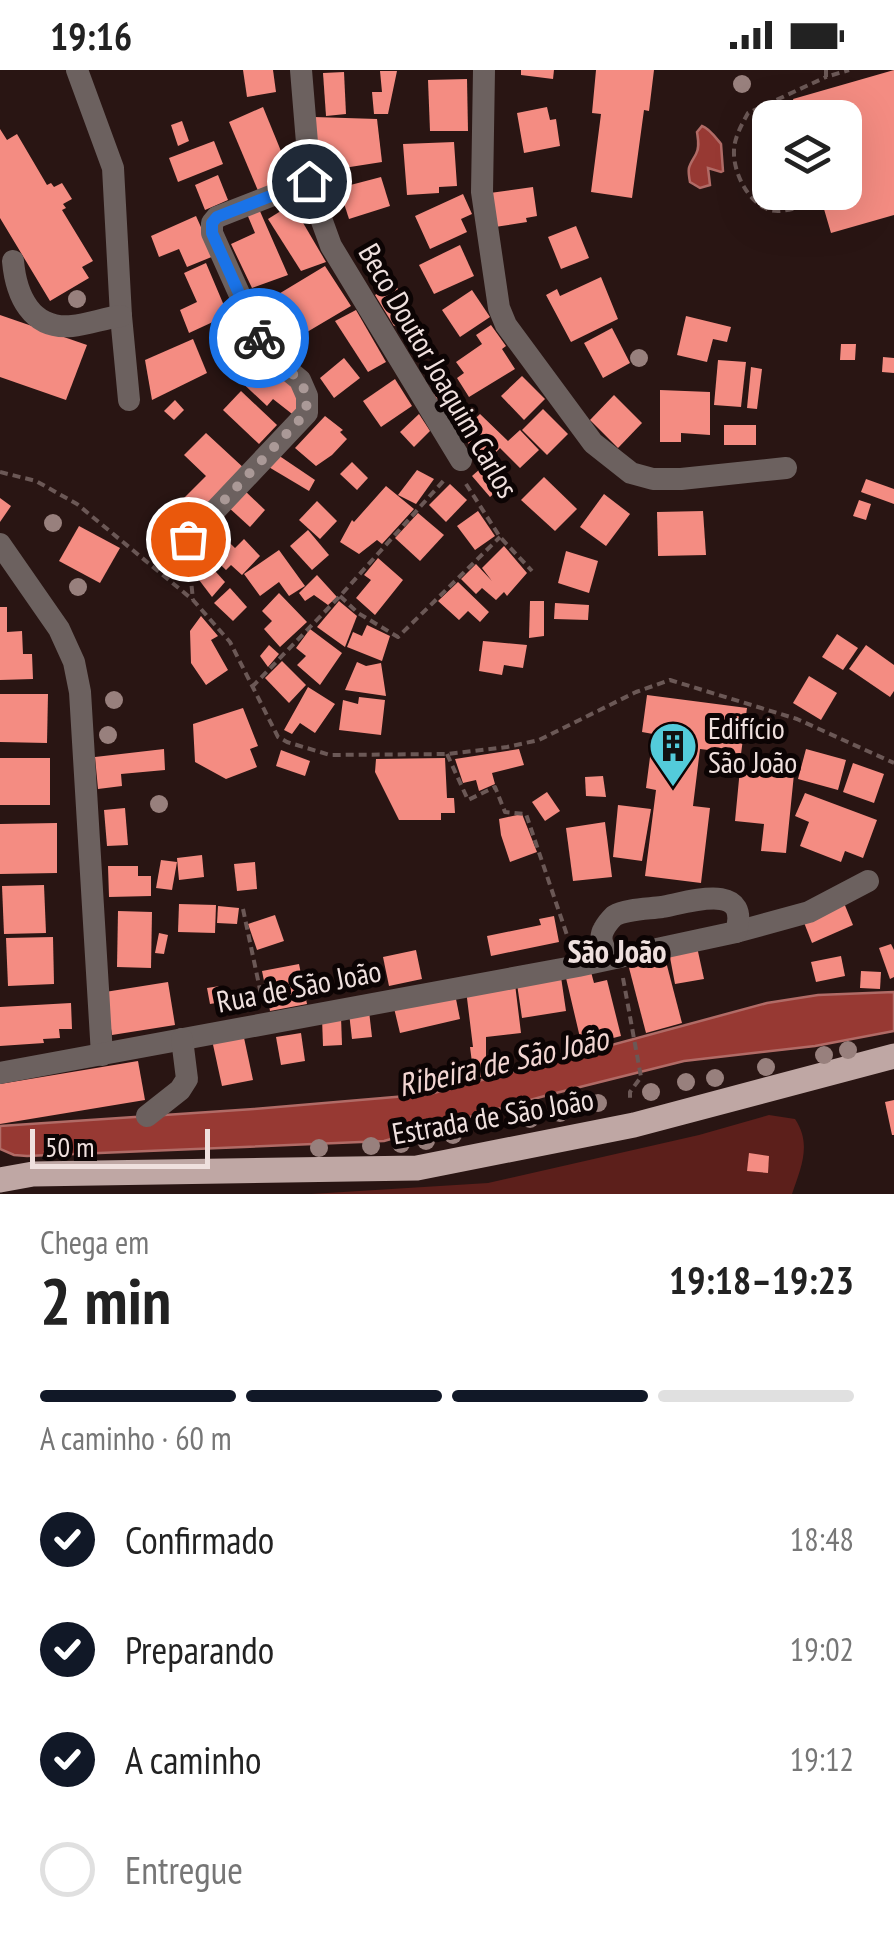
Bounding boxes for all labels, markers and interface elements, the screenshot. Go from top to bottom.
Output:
text: 19:16 [50,11,132,60]
map controls [752,100,862,210]
button: layers [752,100,862,210]
pin [267,139,352,224]
icon: home [282,154,337,209]
street label: Beco Doutor Joaquim Carlos [351,236,528,504]
courier [209,288,309,388]
icon: bike [232,311,287,366]
pin [146,497,231,582]
icon: bag [161,512,216,567]
place label: Edifício São João [708,708,797,781]
building icon: Edifício São João [647,720,699,788]
district label: São João [567,930,667,972]
street label: Rua de São João [213,950,384,1021]
water label: Ribeira de São João [394,1016,614,1106]
street label: Estrada de São João [389,1079,597,1152]
scale bar [30,1124,210,1168]
text: 50 m [45,1128,94,1165]
text: Chega em [40,1221,149,1263]
text: 19:18–19:23 [669,1255,854,1304]
text: 2 min [40,1258,171,1342]
text: A caminho · 60 m [40,1417,232,1459]
icon: check [40,1512,95,1567]
text: Confirmado [125,1515,274,1564]
text: 18:48 [790,1518,854,1560]
icon: check [40,1622,95,1677]
text: Preparando [125,1625,274,1674]
text: 19:02 [790,1628,854,1670]
icon: check [40,1732,95,1787]
text: A caminho [125,1735,261,1784]
text: 19:12 [790,1738,854,1780]
text: Entregue [125,1845,243,1894]

